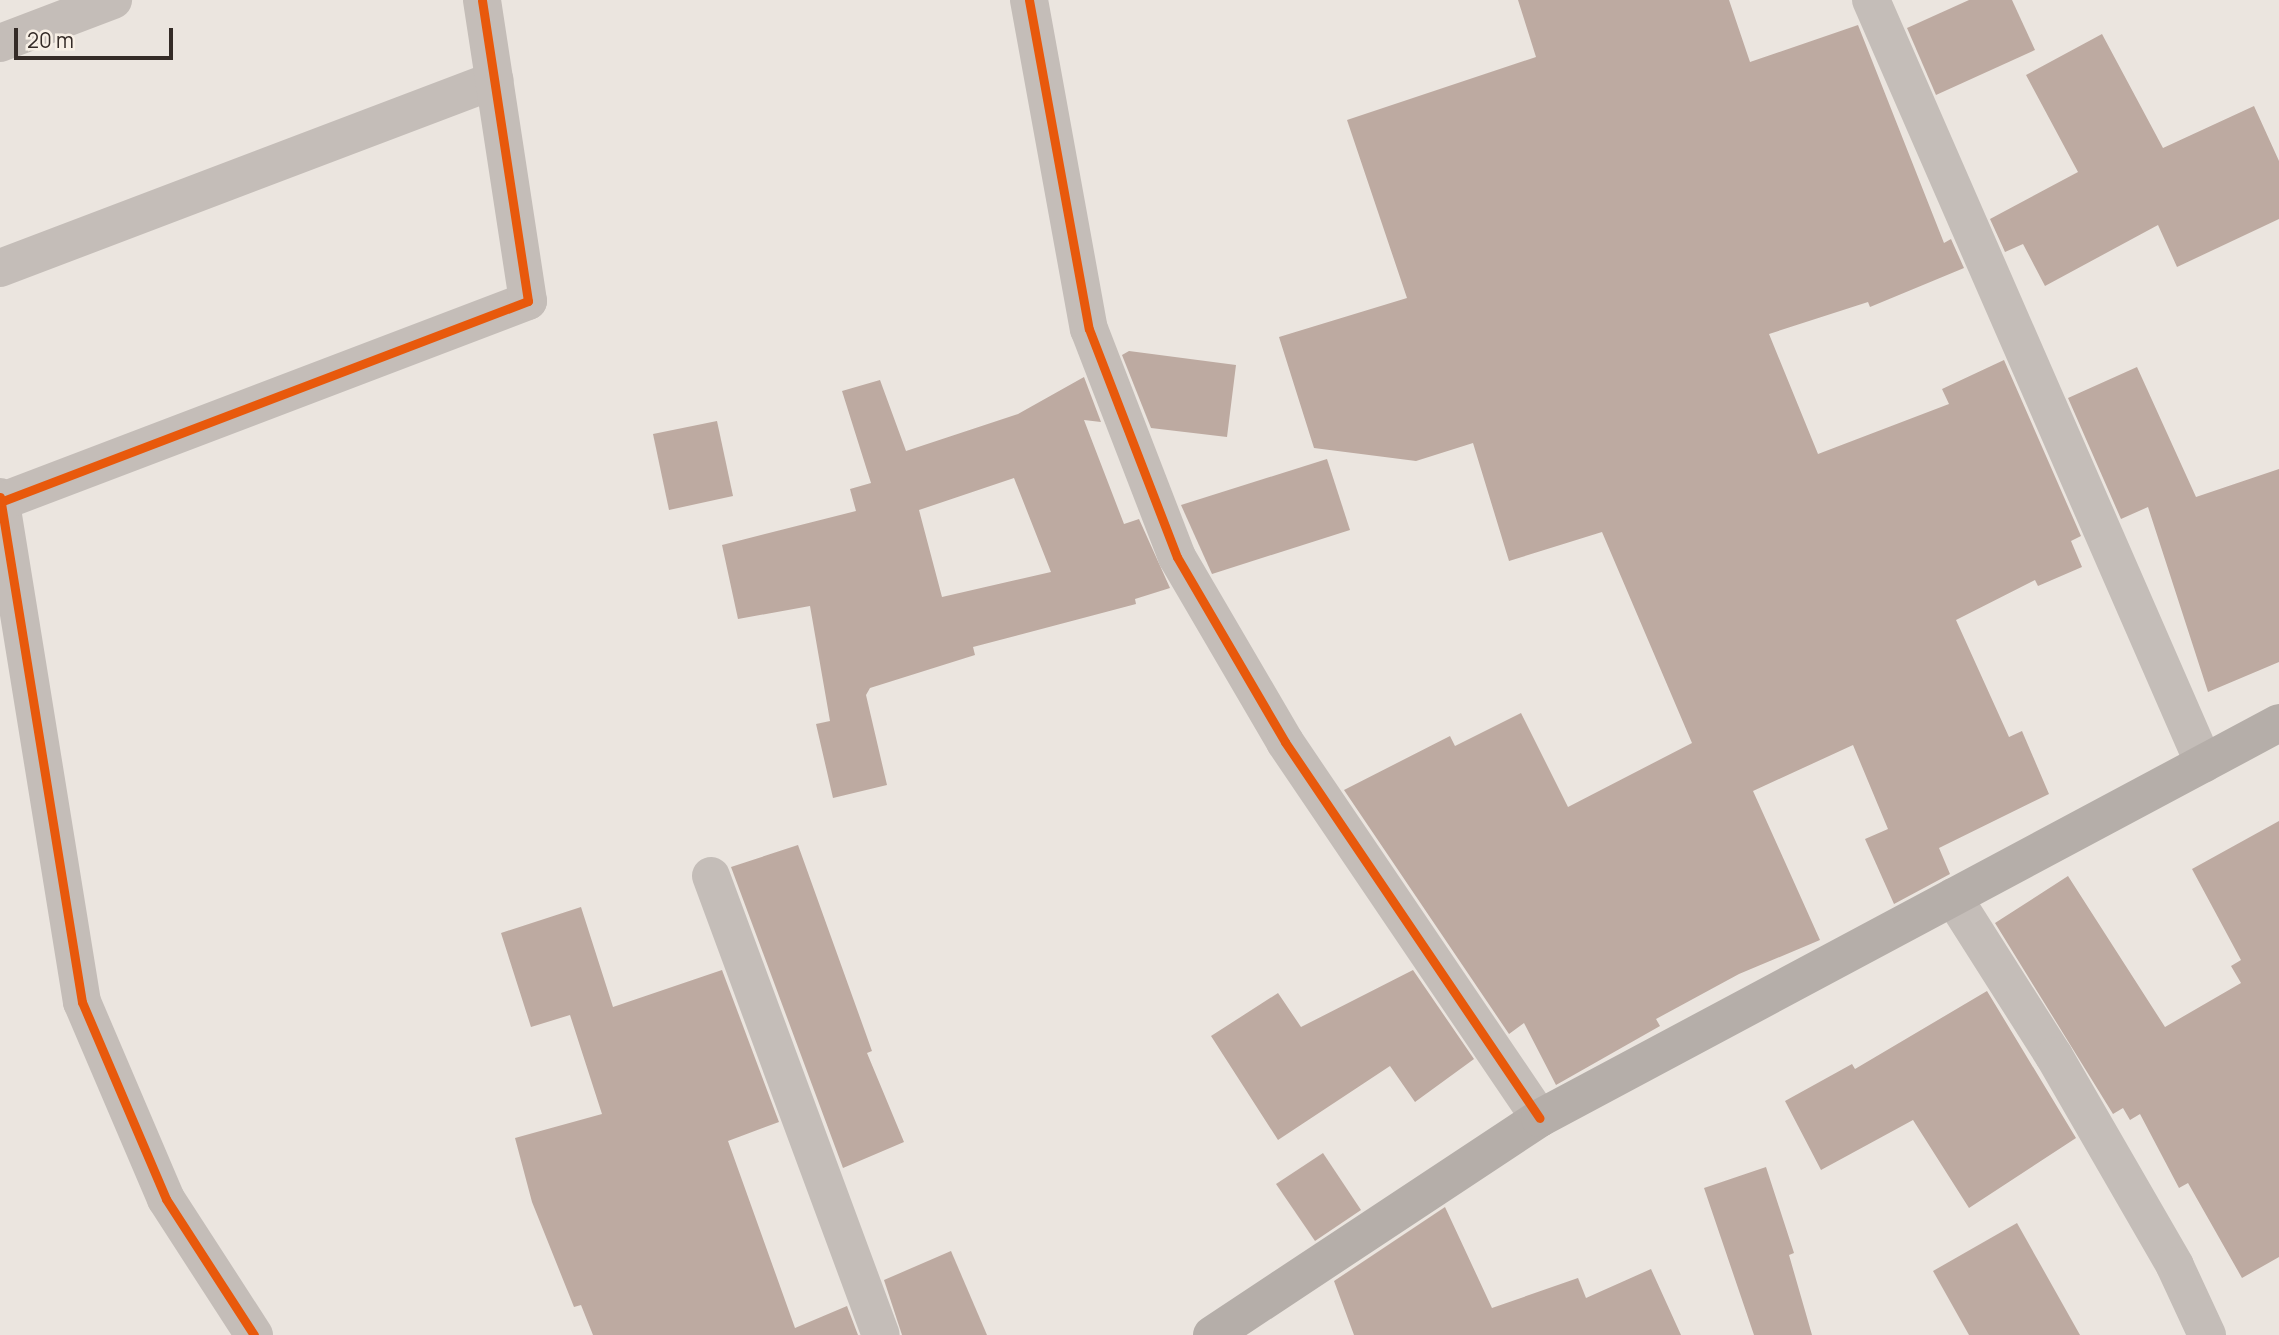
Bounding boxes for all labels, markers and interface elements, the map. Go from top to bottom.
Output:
scale bar [18,14,177,58]
text: 20 m [27,26,74,54]

